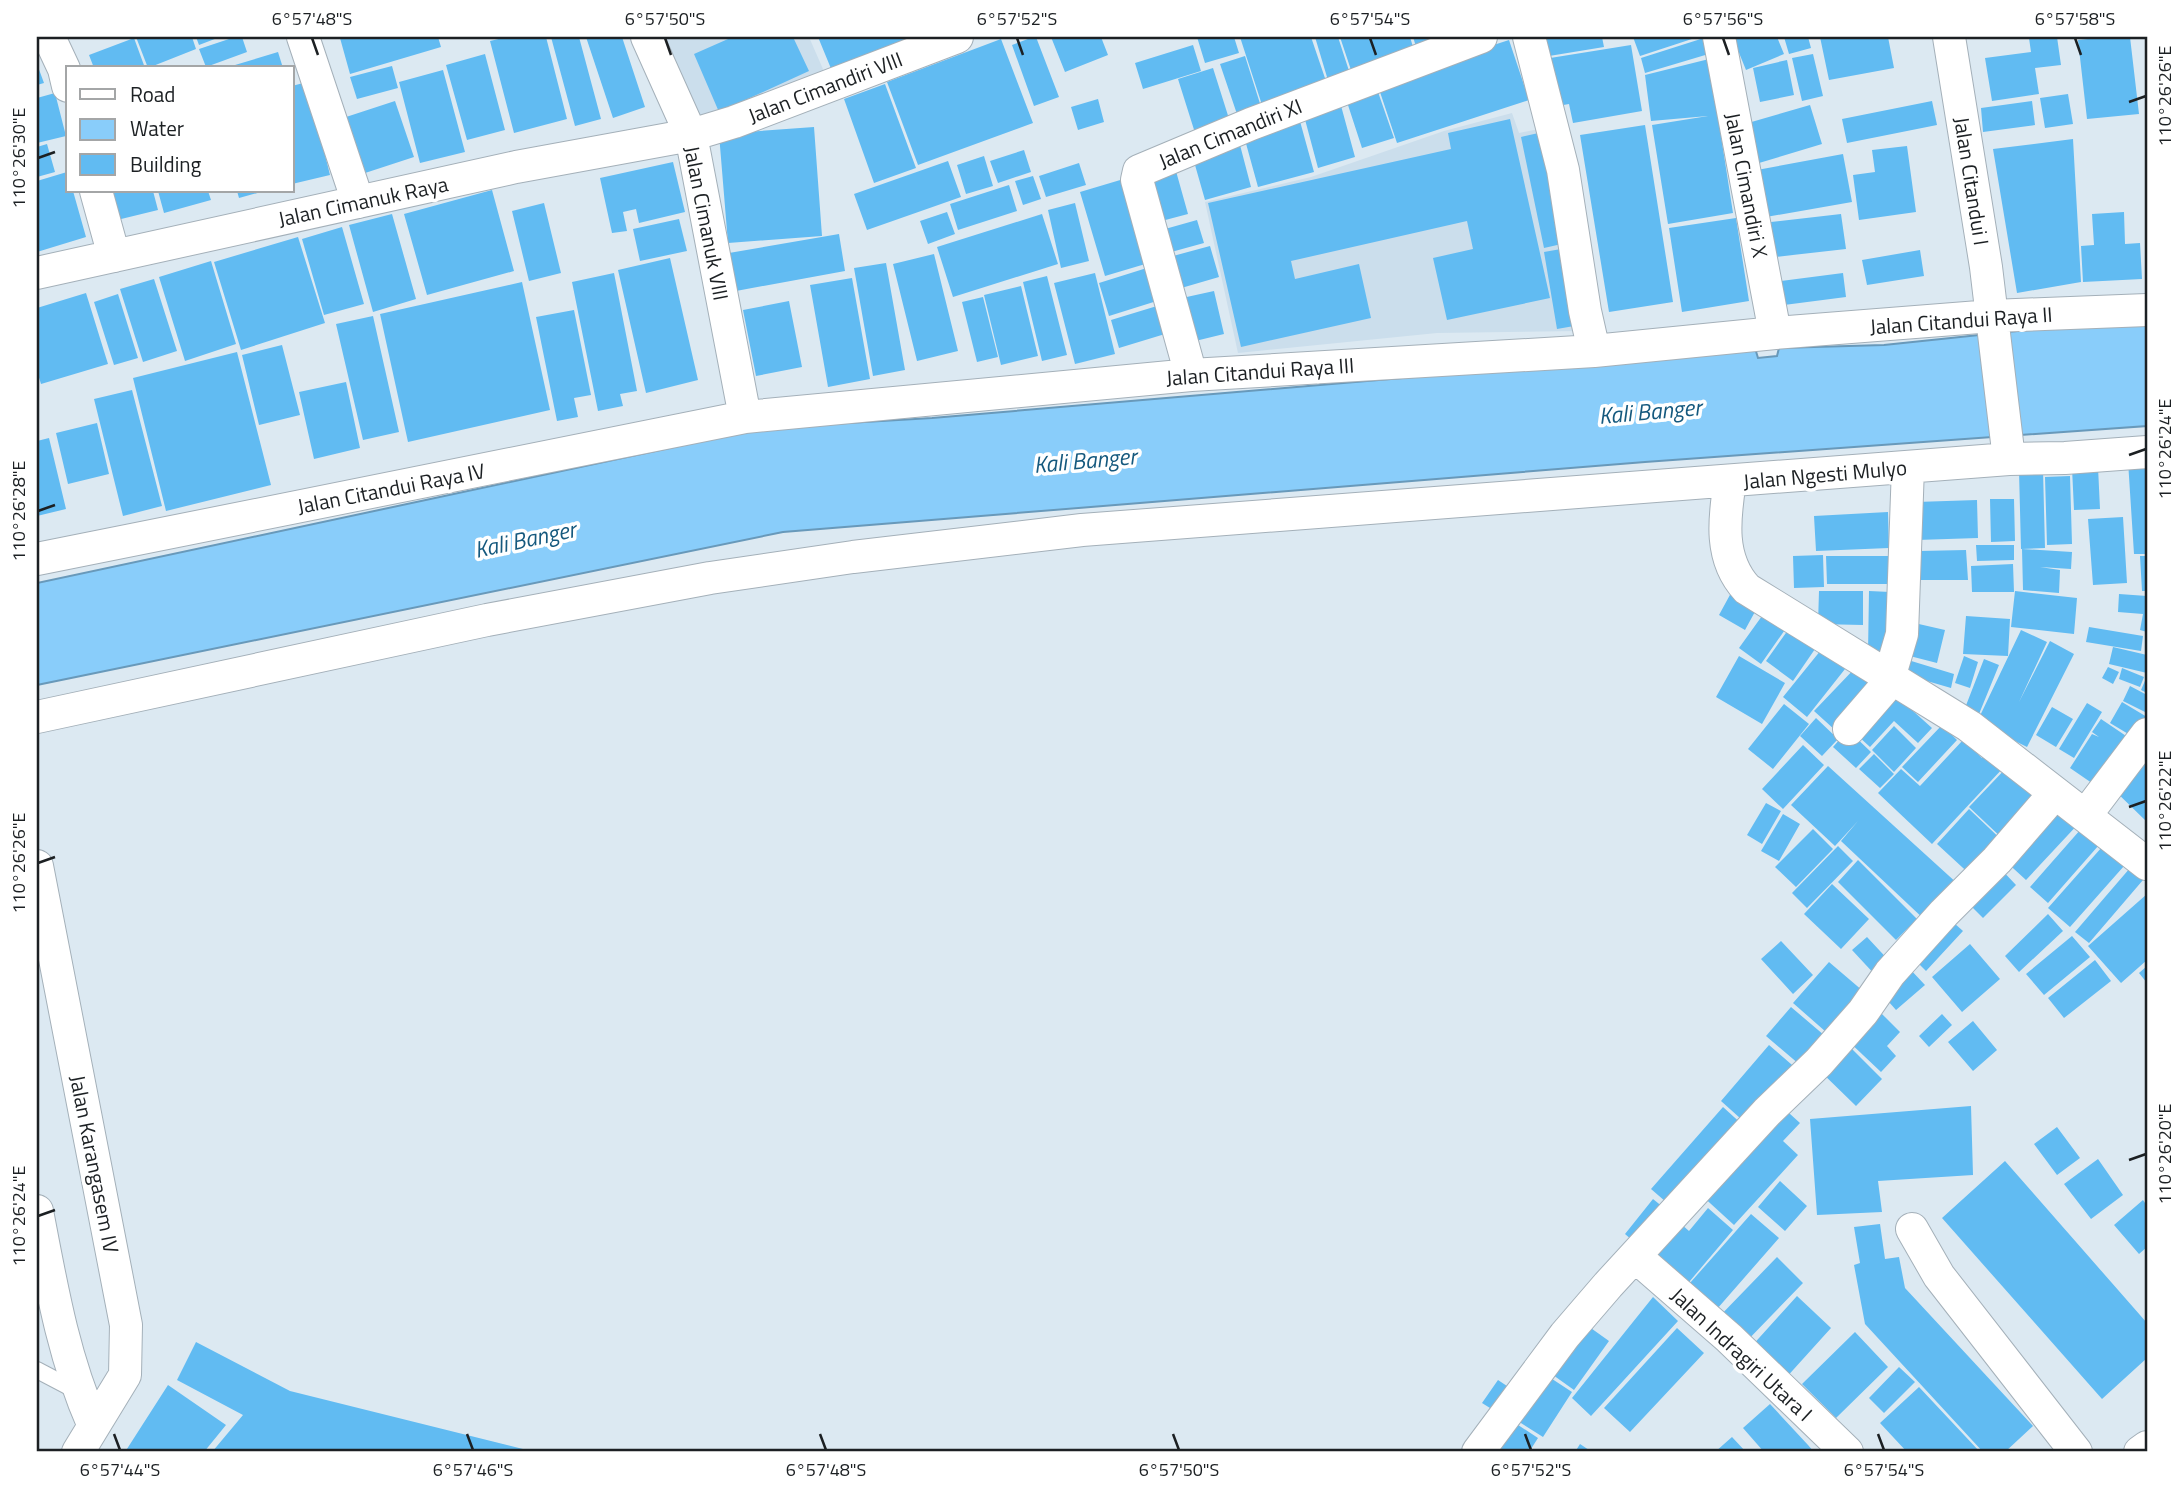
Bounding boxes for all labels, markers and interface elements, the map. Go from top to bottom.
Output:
text: 6°57'48"S [272,5,352,32]
text: 6°57'50"S [625,5,705,32]
text: 6°57'52"S [977,5,1057,32]
text: 6°57'54"S [1330,5,1410,32]
text: 6°57'56"S [1683,5,1763,32]
text: 6°57'58"S [2035,5,2115,32]
street label: Jalan Cimandiri VIII [743,43,907,131]
text: 110°26'26"E [2151,45,2178,147]
legend [66,66,294,192]
text: Road [130,78,175,110]
street label: Jalan Cimandiri XI [1153,90,1307,176]
text: 110°26'30"E [5,107,32,209]
street label: Jalan Cimandiri X [1717,110,1777,261]
text: Water [130,112,184,144]
street label: Jalan Citandui I [1946,114,1998,248]
street label: Jalan Cimanuk VIII [676,143,738,303]
text: Building [130,148,202,180]
street label: Jalan Cimanuk Raya [275,167,451,235]
street label: Jalan Citandui Raya II [1868,298,2054,342]
street label: Jalan Citandui Raya III [1165,348,1355,394]
water label: Kali Banger [1597,389,1705,433]
text: 110°26'24"E [2151,398,2178,500]
water label: Kali Banger [1032,438,1140,482]
street label: Jalan Ngesti Mulyo [1742,451,1908,497]
street label: Jalan Citandui Raya IV [295,454,487,522]
text: 110°26'28"E [5,460,32,562]
water label: Kali Banger [471,511,582,567]
text: 110°26'22"E [2151,750,2178,852]
text: 110°26'26"E [5,812,32,914]
street label: Jalan Karangasem IV [62,1072,128,1256]
text: 110°26'20"E [2151,1103,2178,1205]
text: 110°26'24"E [5,1165,32,1267]
street label: Jalan Indragiri Utara I [1664,1280,1820,1428]
text: 6°57'44"S [80,1456,160,1483]
text: 6°57'46"S [433,1456,513,1483]
text: 6°57'48"S [786,1456,866,1483]
text: 6°57'50"S [1139,1456,1219,1483]
text: 6°57'52"S [1491,1456,1571,1483]
text: 6°57'54"S [1844,1456,1924,1483]

